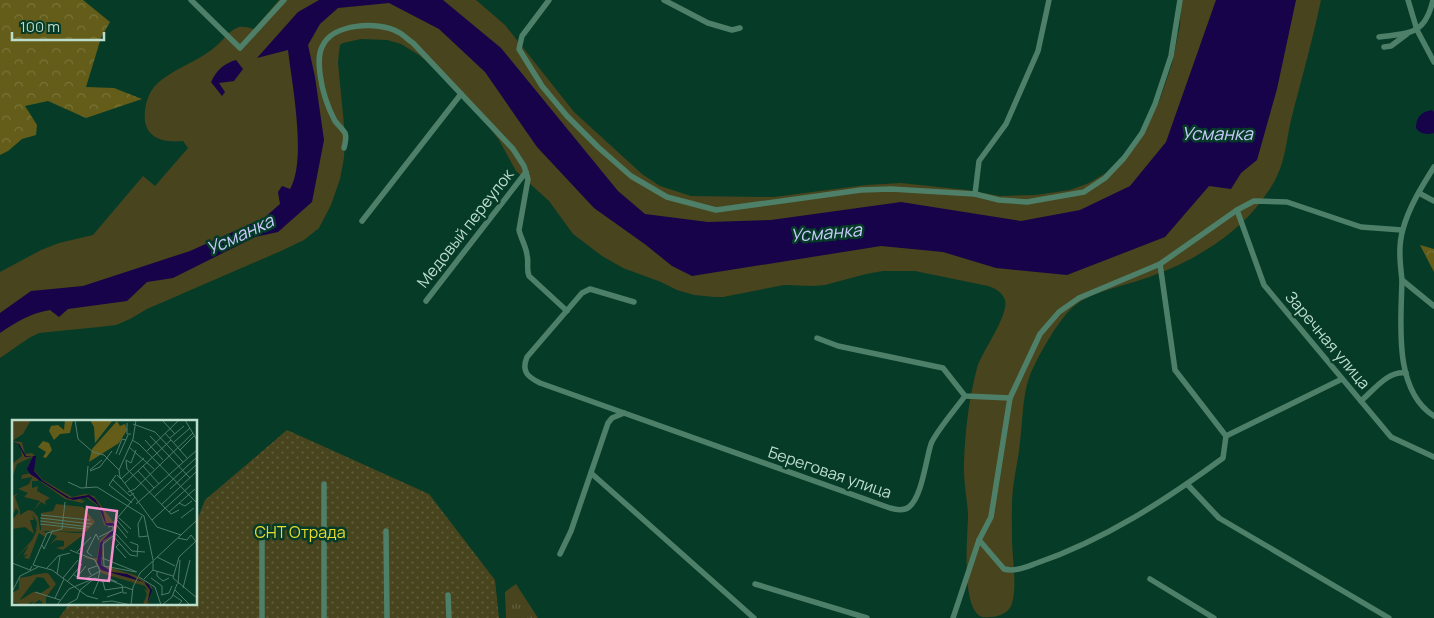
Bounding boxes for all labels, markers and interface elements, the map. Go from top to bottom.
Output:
scale bar [12,10,105,42]
text: 100 m [20,16,60,37]
water label: Усманка [1181,121,1254,145]
street label: Медовый переулок [412,163,519,292]
water label: Усманка [202,208,278,260]
water label: Усманка [789,217,864,247]
street label: Заречная улица [1281,286,1375,394]
inset map [12,420,198,606]
street label: Береговая улица [765,441,895,503]
park label: СНТ Отрада [254,521,346,543]

